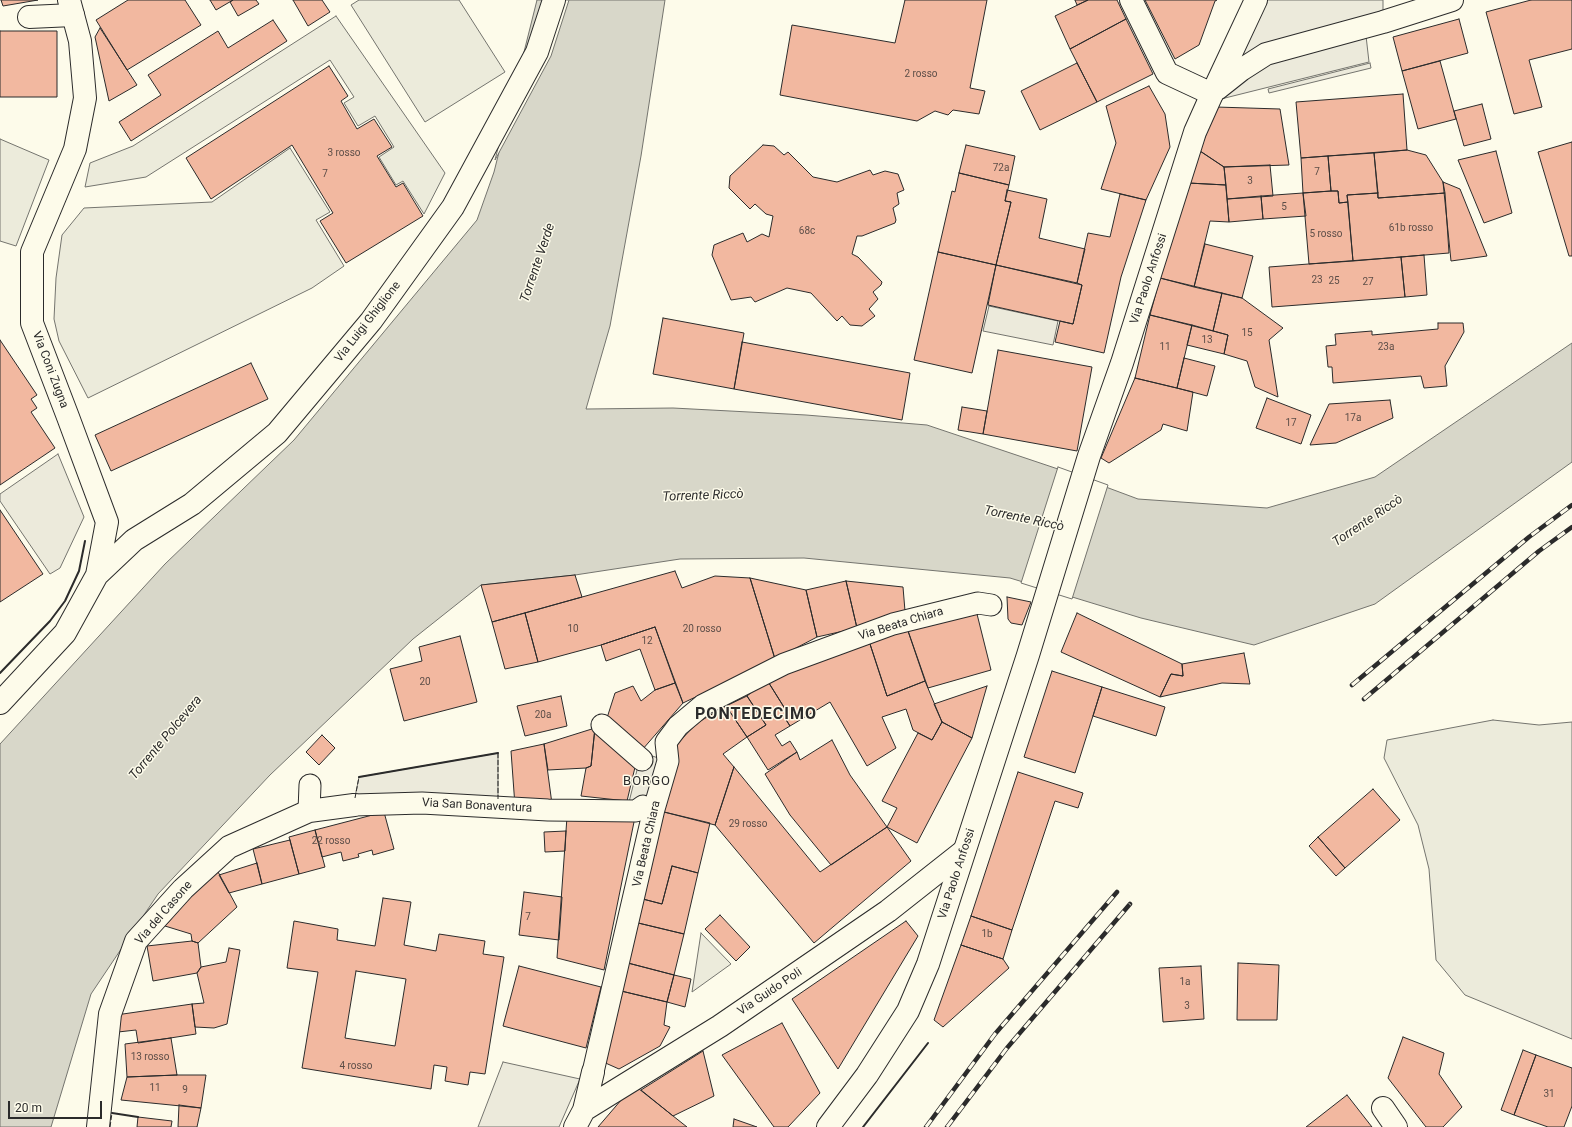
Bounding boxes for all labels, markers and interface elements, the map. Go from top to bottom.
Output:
house number: 2 rosso [904,68,938,80]
house number: 3 rosso [327,147,361,159]
house number: 72a [993,162,1009,174]
house number: 7 [1314,166,1320,178]
house number: 7 [322,168,328,180]
house number: 3 [1247,175,1253,187]
house number: 5 [1281,201,1287,213]
water label: Torrente Verde [517,221,559,305]
house number: 61b rosso [1389,222,1433,234]
house number: 68c [799,225,815,237]
house number: 5 rosso [1309,228,1343,240]
street label: Via Paolo Anfossi [1128,232,1170,326]
house number: 23 [1311,274,1323,286]
house number: 25 [1328,275,1340,287]
house number: 27 [1362,276,1374,288]
street label: Via Luigi Ghiglione [332,279,404,365]
house number: 15 [1241,327,1253,339]
street label: Via Coni Zugna [29,330,71,410]
house number: 13 [1201,334,1213,346]
house number: 11 [1159,341,1171,353]
house number: 23a [1378,341,1394,353]
house number: 17a [1345,412,1361,424]
house number: 17 [1285,417,1297,429]
water label: Torrente Riccò [662,487,744,505]
water label: Torrente Riccò [1330,492,1406,550]
water label: Torrente Riccò [983,503,1065,535]
street label: Via Beata Chiara [857,604,945,644]
house number: 10 [567,623,579,635]
house number: 20 rosso [683,623,721,635]
house number: 12 [641,635,653,647]
house number: 20 [419,676,431,688]
water label: Torrente Polcevera [126,693,206,783]
district label: PONTEDECIMO [695,705,817,725]
house number: 20a [535,709,551,721]
district label: BORGO [623,774,671,790]
street label: Via San Bonaventura [422,796,532,816]
street label: Via Beata Chiara [630,799,664,889]
house number: 29 rosso [729,818,767,830]
street label: Via Paolo Anfossi [936,827,978,921]
house number: 22 rosso [312,835,350,847]
street label: Via del Casone [133,878,195,948]
house number: 7 [525,911,531,923]
house number: 1b [981,928,993,940]
street label: Via Guido Poli [735,965,805,1019]
house number: 1a [1179,976,1191,988]
house number: 3 [1184,1000,1190,1012]
house number: 13 rosso [131,1051,169,1063]
house number: 4 rosso [339,1060,373,1072]
house number: 11 [149,1082,161,1094]
house number: 9 [182,1084,188,1096]
house number: 31 [1543,1088,1555,1100]
scale bar [10,1093,104,1119]
text: 20 m [15,1101,42,1115]

